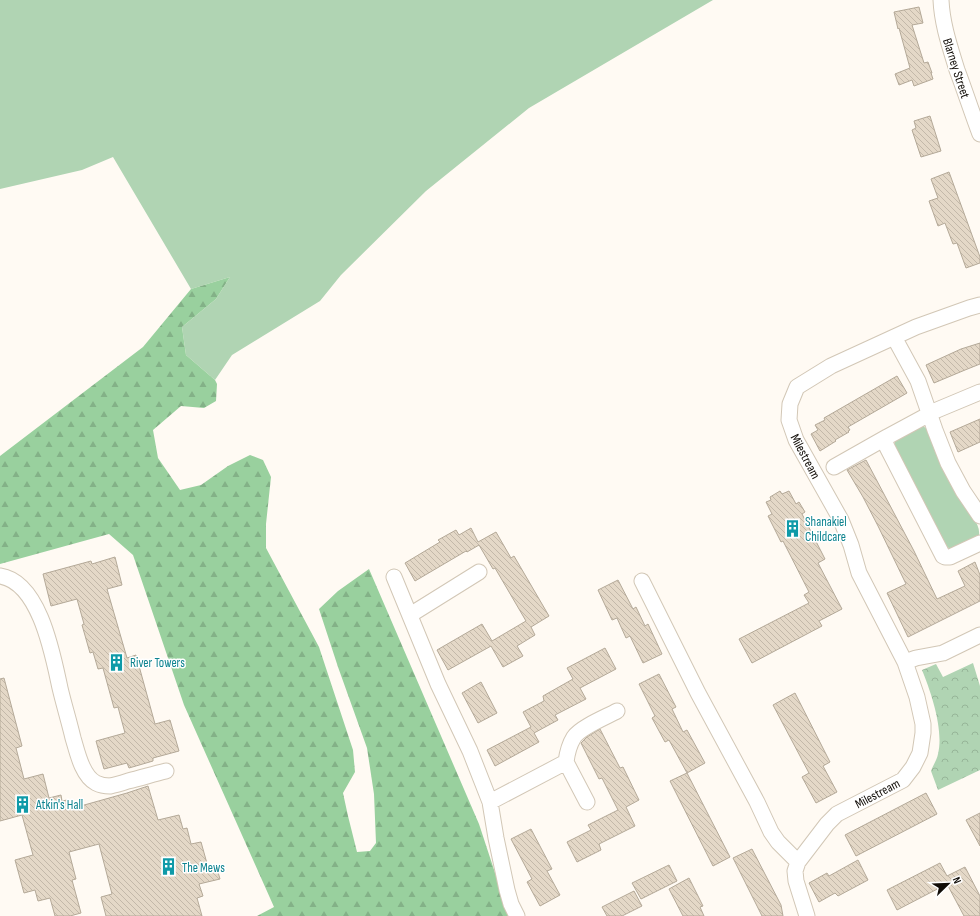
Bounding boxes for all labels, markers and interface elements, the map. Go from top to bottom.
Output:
street label: Blarney Street [939,36,973,100]
street label: Milestream [787,431,824,482]
place label: Shanakiel Childcare [805,514,847,545]
building icon: Shanakiel Childcare [782,518,802,538]
building icon: River Towers [107,652,127,672]
place label: River Towers [130,655,185,671]
street label: Milestream [852,775,903,812]
building icon: Atkin's Hall [13,794,33,814]
place label: Atkin's Hall [35,797,83,813]
building icon: The Mews [159,857,179,877]
place label: The Mews [182,860,225,876]
north arrow [928,864,968,904]
text: N [950,875,964,886]

